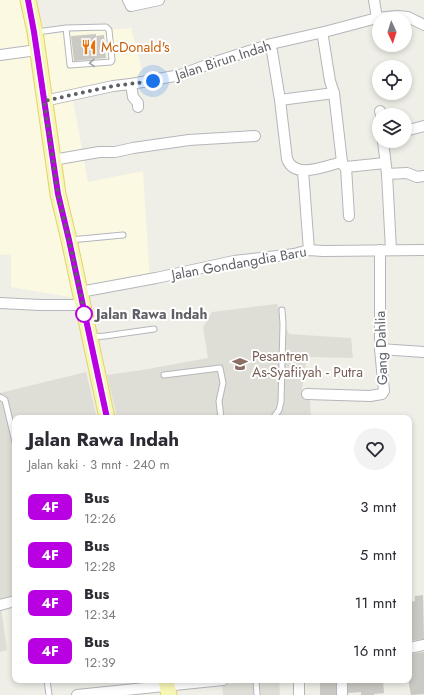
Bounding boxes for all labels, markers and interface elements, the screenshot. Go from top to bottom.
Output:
north arrow [372,12,412,52]
map controls [372,12,412,148]
street label: Jalan Birun Indah [171,35,273,86]
place label: McDonald's [101,37,170,57]
restaurant icon: McDonald's [80,38,98,56]
one-way arrow [89,59,95,68]
button: locate [372,60,412,100]
your location [143,71,163,91]
button: layers [372,108,412,148]
street label: Jalan Gondangdia Baru [168,241,308,285]
place label: Jalan Rawa Indah [93,304,207,324]
marker: Jalan Rawa Indah [75,305,93,323]
street label: Gang Dahlia [370,311,392,385]
place label: Pesantren As-Syafiiyah - Putra [252,346,363,382]
school or university icon: Pesantren As-Syafiiyah - Putra [231,355,249,373]
text: Jalan Rawa Indah [28,426,179,453]
button: heart [354,428,396,470]
text: Jalan kaki · 3 mnt · 240 m [28,455,170,474]
text: Bus [84,487,109,509]
text: 3 mnt [360,496,396,518]
text: 4F [41,497,59,517]
text: 12:26 [84,509,116,528]
text: Bus [84,535,109,557]
text: 5 mnt [360,544,396,566]
text: 4F [41,545,59,565]
text: 12:28 [84,557,116,576]
text: Bus [84,583,109,605]
text: 11 mnt [355,592,396,614]
text: 4F [41,593,59,613]
text: 12:34 [84,605,116,624]
text: Bus [84,631,109,653]
text: 16 mnt [353,640,396,662]
text: 4F [41,641,59,661]
text: 12:39 [84,653,116,672]

